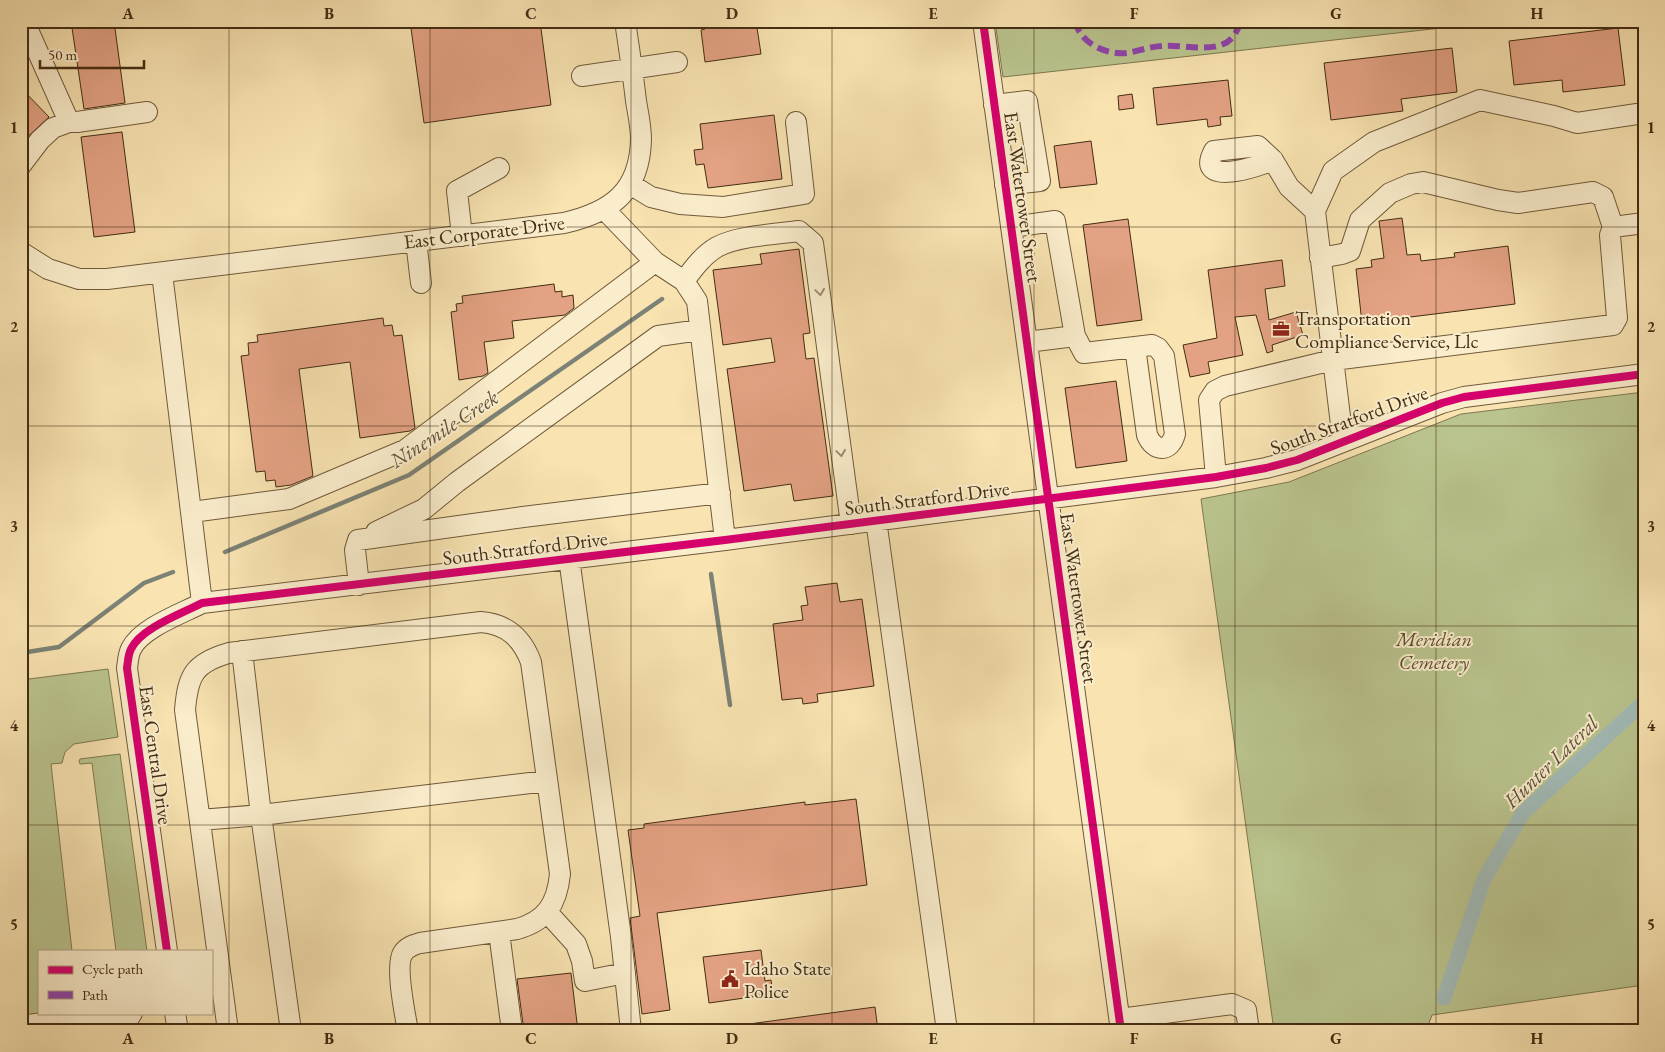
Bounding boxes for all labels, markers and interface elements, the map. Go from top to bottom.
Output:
text: A [121,3,134,24]
text: B [324,3,334,24]
text: C [525,3,537,24]
text: D [726,3,738,24]
text: E [928,3,938,24]
text: F [1130,3,1139,24]
text: G [1330,3,1342,24]
text: H [1531,3,1544,24]
scale bar [40,38,144,70]
text: 50 m [48,45,77,64]
street label: East Watertower Street [998,110,1048,285]
text: 1 [10,117,18,138]
text: 1 [1647,117,1655,138]
street label: East Corporate Drive [402,209,566,255]
one-way arrow [814,287,824,296]
place label: Transportation Compliance Service, Llc [1295,305,1479,354]
text: 2 [10,316,19,337]
text: 2 [1647,316,1656,337]
office icon: Transportation Compliance Service, Llc [1271,319,1291,339]
street label: South Stratford Drive [1267,379,1432,461]
water label: Ninemile Creek [383,383,504,474]
one-way arrow [835,449,846,457]
street label: South Stratford Drive [843,475,1011,521]
street label: East Watertower Street [1054,511,1104,686]
text: 3 [10,516,18,537]
text: 3 [1647,516,1655,537]
street label: South Stratford Drive [441,525,609,571]
park label: Meridian Cemetery [1395,626,1472,675]
street label: East Central Drive [133,684,179,827]
water label: Hunter Lateral [1497,709,1604,814]
text: 4 [10,715,19,736]
text: 4 [1647,715,1656,736]
text: 5 [10,914,18,935]
text: 5 [1647,914,1655,935]
legend [38,950,212,1014]
place label: Idaho State Police [744,955,831,1004]
text: Cycle path [82,959,144,978]
public building icon: Idaho State Police [720,969,740,989]
text: Path [82,985,108,1004]
text: A [121,1028,134,1049]
text: B [324,1028,334,1049]
text: C [525,1028,537,1049]
text: D [726,1028,738,1049]
text: E [928,1028,938,1049]
text: F [1130,1028,1139,1049]
text: G [1330,1028,1342,1049]
text: H [1531,1028,1544,1049]

